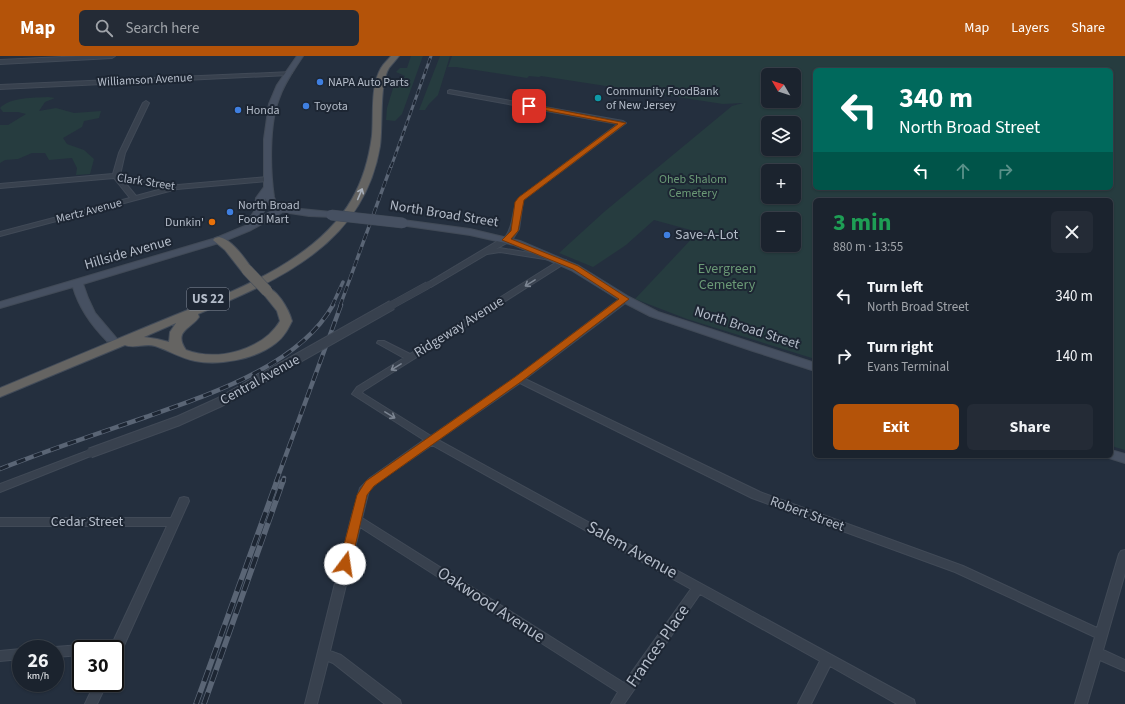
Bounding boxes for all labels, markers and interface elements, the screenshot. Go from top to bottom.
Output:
search box [79,10,359,46]
text: Map [20,15,55,42]
icon: search [93,17,115,39]
text: Search here [125,18,199,39]
text: Map [964,18,989,38]
text: Layers [1011,18,1049,38]
text: Share [1071,18,1105,38]
north arrow [761,68,801,108]
map controls [761,68,801,252]
street label: Williamson Avenue [97,69,193,91]
place label: NAPA Auto Parts [328,74,409,91]
marker: NAPA Auto Parts [315,77,325,87]
text: 340 m [899,78,973,118]
place label: Community FoodBank of New Jersey [606,83,718,114]
icon: left [833,84,885,136]
pin [512,89,546,123]
marker: Community FoodBank of New Jersey [593,93,603,103]
icon: arrive [518,95,540,117]
place label: Toyota [314,98,348,115]
marker: Toyota [301,101,311,111]
place label: Honda [246,102,280,119]
marker: Honda [233,105,243,115]
text: North Broad Street [899,115,1040,140]
button: layers [761,116,801,156]
icon: left [910,160,932,182]
icon: ahead [952,160,974,182]
icon: right [994,160,1016,182]
button: + [761,164,801,204]
street label: Clark Street [116,169,176,195]
park label: Oheb Shalom Cemetery [659,171,727,202]
one-way arrow [357,189,364,201]
street label: Mertz Avenue [54,194,124,228]
street label: North Broad Street [388,196,500,232]
place label: North Broad Food Mart [238,197,300,228]
text: 3 min [833,205,891,240]
marker: North Broad Food Mart [225,207,235,217]
button: close [1051,211,1093,253]
button: − [761,212,801,252]
place label: Dunkin' [165,214,204,231]
marker: Dunkin' [207,217,217,227]
place label: Save-A-Lot [675,225,738,245]
marker: Save-A-Lot [662,230,672,240]
street label: Hillside Avenue [82,231,174,275]
text: 880 m · 13:55 [833,238,903,256]
park label: Evergreen Cemetery [698,259,756,295]
text: Turn left [867,277,923,298]
one-way arrow [525,279,536,287]
icon: left [833,285,855,307]
text: 340 m [1055,286,1093,307]
road number: US 22 [187,288,229,310]
street label: Ridgeway Avenue [410,291,508,363]
text: North Broad Street [867,298,969,316]
street label: North Broad Street [692,302,803,355]
text: Turn right [867,337,933,358]
icon: right [833,345,855,367]
text: 140 m [1055,346,1093,367]
street label: Central Avenue [216,350,304,410]
text: Evans Terminal [867,358,949,376]
one-way arrow [391,363,402,371]
button: Exit [833,404,959,450]
button: Share [967,404,1093,450]
one-way arrow [384,411,396,419]
street label: Robert Street [767,491,847,537]
street label: Cedar Street [51,512,124,532]
street label: Salem Avenue [582,515,682,585]
position arrow [324,543,366,585]
street label: Oakwood Avenue [432,561,550,649]
street label: Frances Place [621,600,695,692]
speed limit sign: 30 [72,640,124,692]
text: 26 [27,647,49,675]
text: km/h [27,669,49,683]

